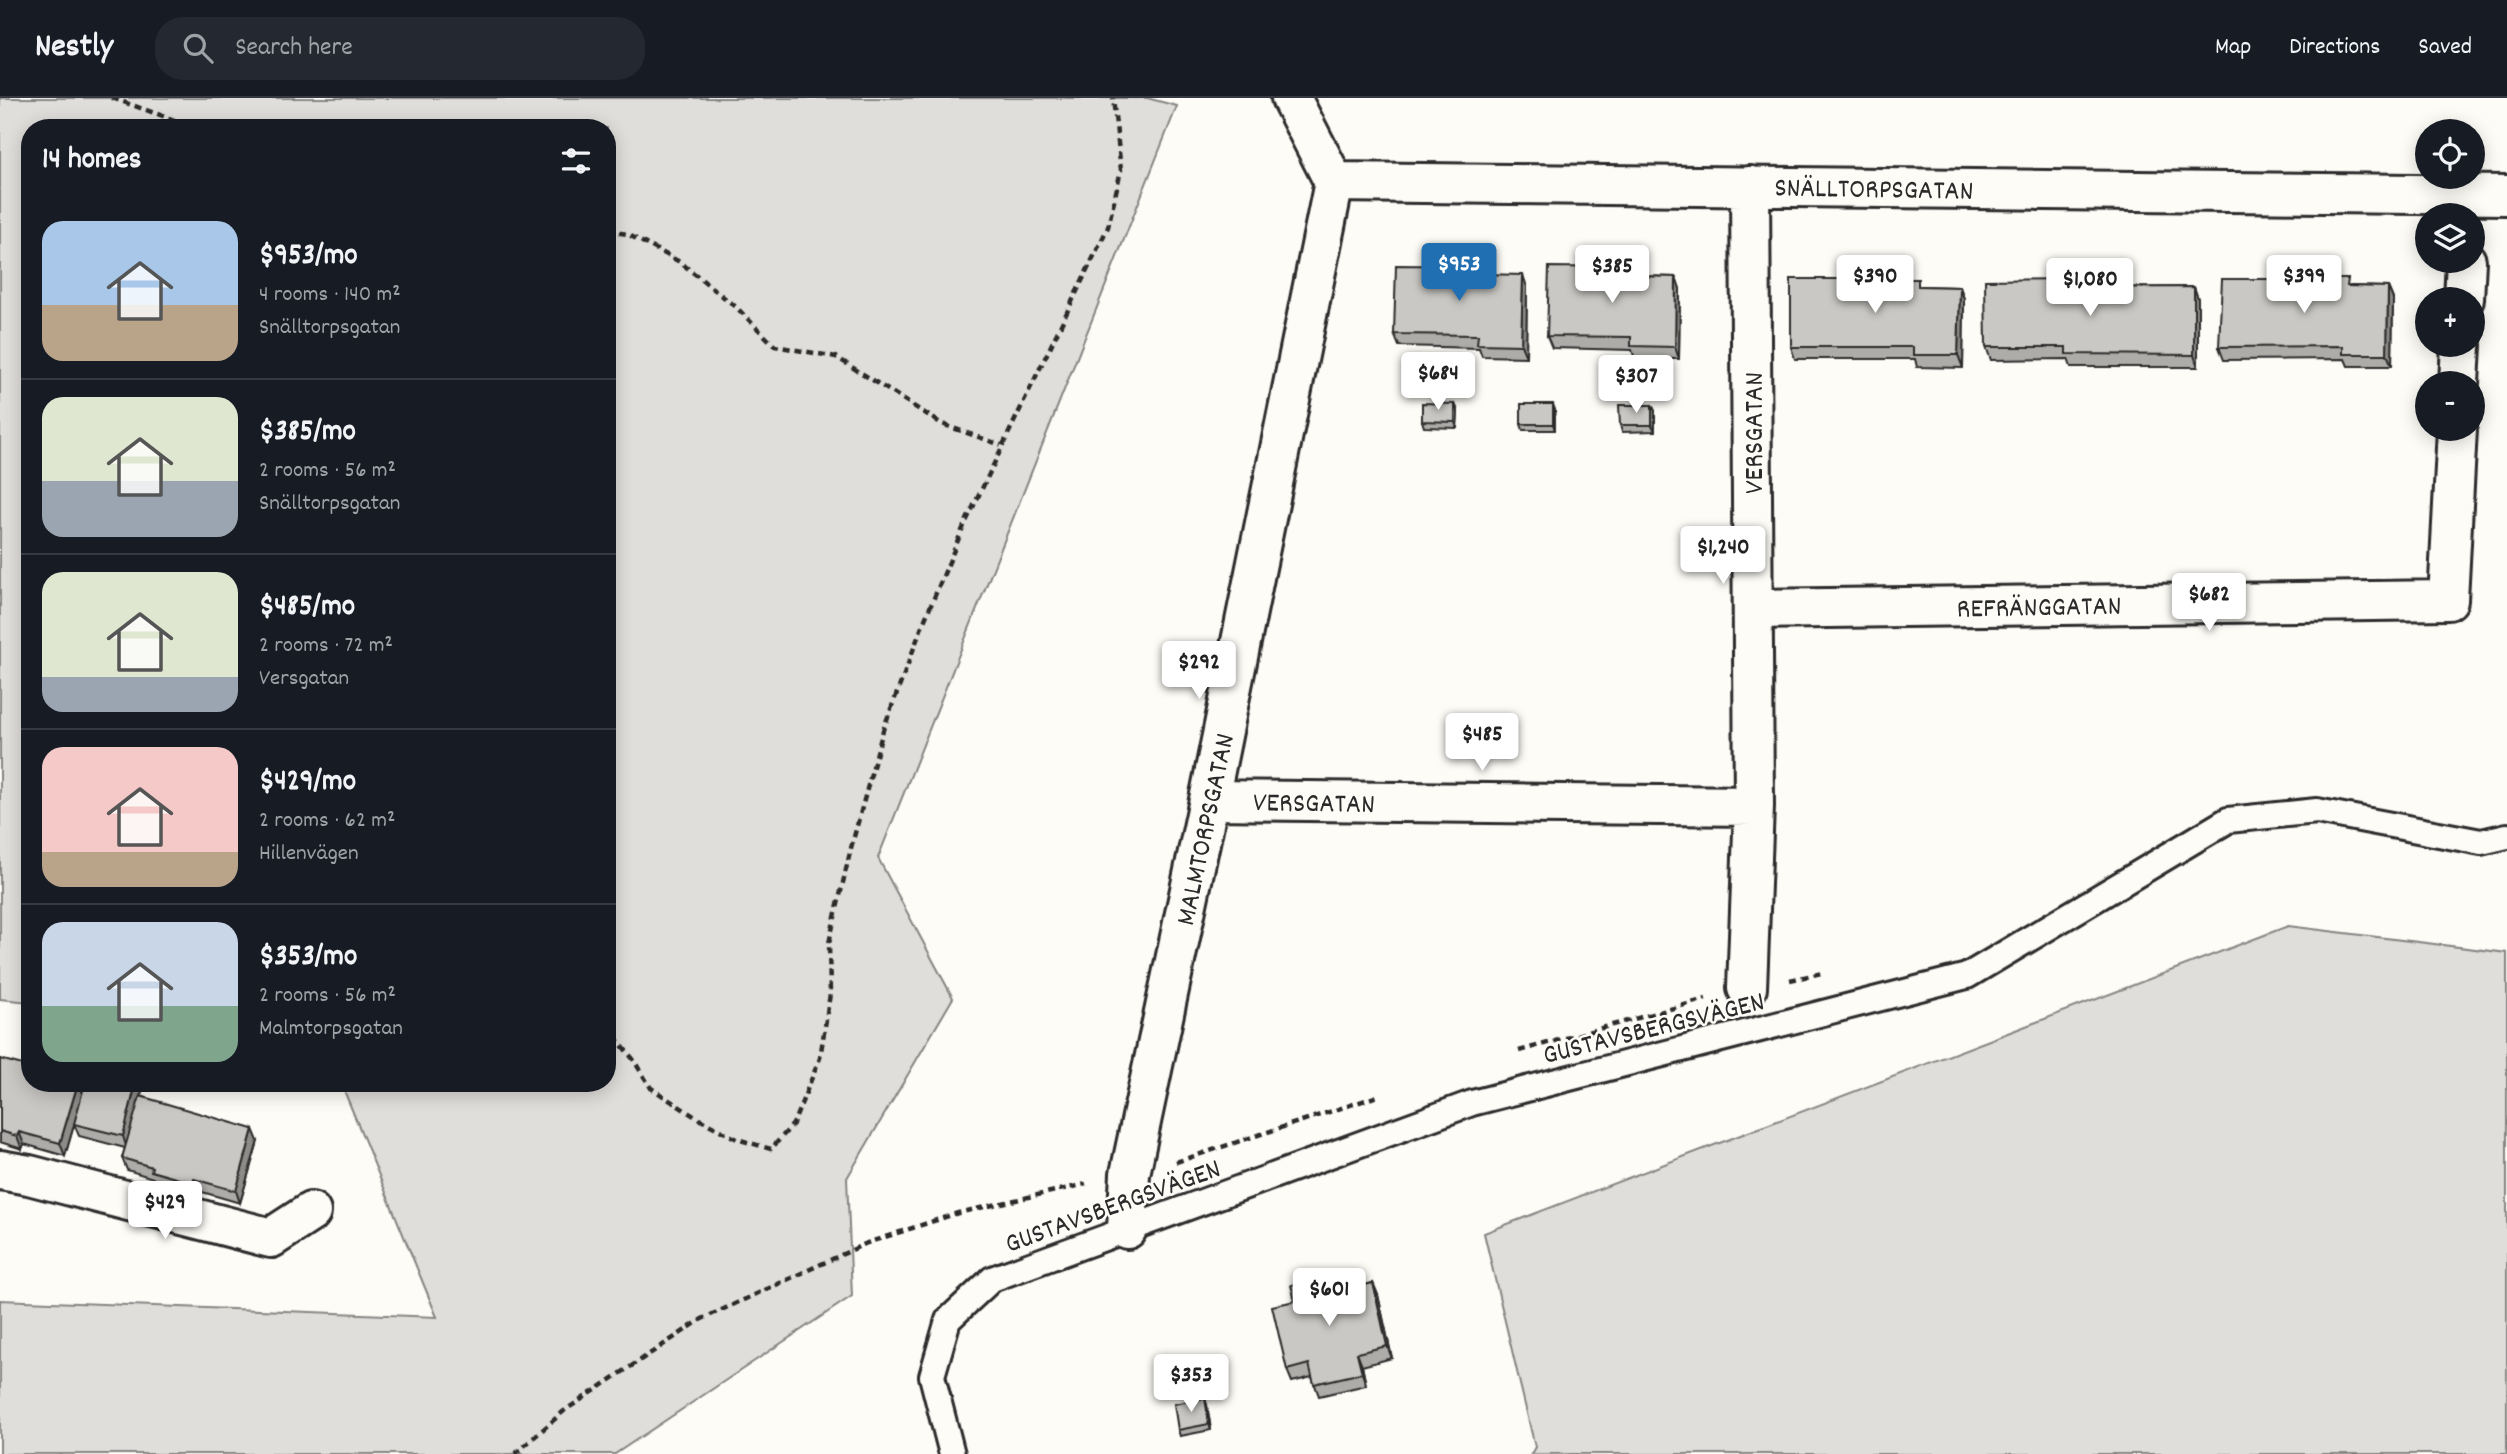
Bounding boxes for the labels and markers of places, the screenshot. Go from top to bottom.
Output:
pin: $953 [1418,244,1500,303]
pin: $385 [1571,246,1653,305]
pin: $390 [1834,256,1916,315]
pin: $399 [2263,256,2345,315]
pin: $1,080 [2033,258,2147,318]
pin: $684 [1397,352,1479,412]
pin: $307 [1595,356,1677,415]
pin: $1,240 [1666,526,1780,586]
pin: $682 [2168,574,2250,633]
pin: $292 [1158,642,1240,701]
pin: $485 [1441,714,1523,773]
pin: $429 [124,1182,206,1241]
pin: $601 [1288,1268,1370,1328]
pin: $353 [1150,1354,1232,1414]

